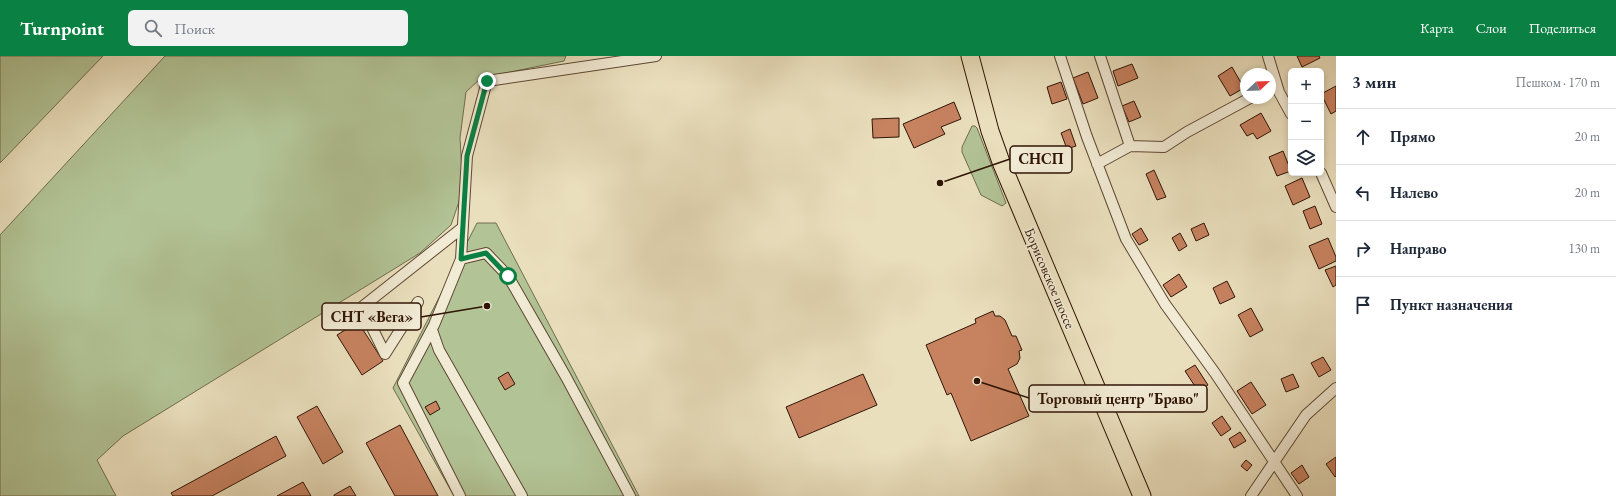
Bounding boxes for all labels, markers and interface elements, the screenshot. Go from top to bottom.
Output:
search box [128,10,408,46]
text: Turnpoint [20,16,104,41]
icon: search [142,17,164,39]
text: Поиск [174,19,215,38]
text: Карта [1420,19,1454,37]
text: Слои [1476,19,1507,37]
text: Поделиться [1529,19,1596,37]
north arrow [1240,68,1276,104]
map controls [1288,68,1324,176]
button: + [1288,68,1324,104]
text: 3 мин [1352,71,1396,93]
route end [478,72,496,90]
text: Пешком · 170 m [1516,74,1600,91]
button: − [1288,104,1324,140]
icon: ahead [1352,126,1374,148]
text: Прямо [1390,127,1435,146]
text: 20 m [1575,128,1600,145]
button: layers [1288,140,1324,176]
callout: СНСП [1010,146,1072,173]
text: СНСП [1018,149,1064,168]
icon: left [1352,182,1374,204]
text: Налево [1390,183,1438,202]
text: 20 m [1575,184,1600,201]
street label: Борисовское шоссе [1021,225,1080,332]
icon: right [1352,238,1374,260]
text: Направо [1390,239,1447,258]
text: 130 m [1569,240,1600,257]
route start [499,267,517,285]
icon: arrive [1352,294,1374,316]
text: Пункт назначения [1390,295,1513,314]
callout: СНТ «Вега» [322,303,421,330]
text: СНТ «Вега» [331,307,413,326]
callout: Торговый центр "Браво" [1029,385,1207,412]
text: Торговый центр "Браво" [1037,389,1199,408]

